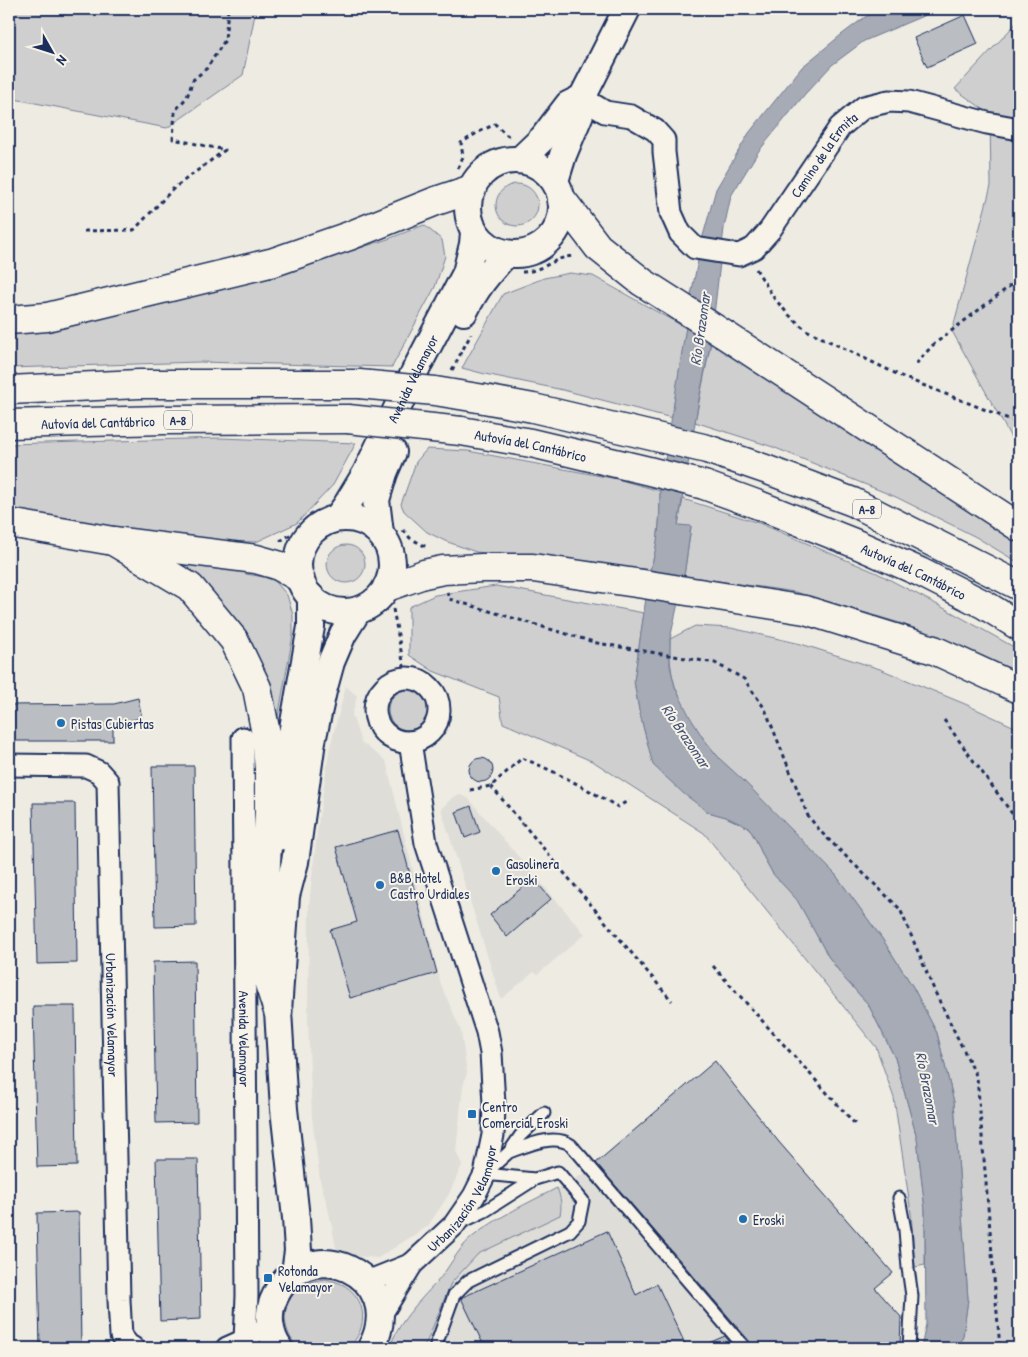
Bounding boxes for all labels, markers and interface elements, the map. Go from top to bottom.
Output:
north arrow [28,28,78,78]
text: N [52,52,72,70]
street label: Camino de la Ermita [786,107,861,201]
water label: Río Brazomar [685,289,716,367]
street label: Avenida Velamayor [382,330,442,426]
road number: A-8 [164,410,192,430]
street label: Autovía del Cantábrico [41,411,155,433]
street label: Autovía del Cantábrico [473,424,589,465]
road number: A-8 [853,499,881,518]
street label: Autovía del Cantábrico [859,538,970,604]
water label: Río Brazomar [657,700,716,774]
place label: Pistas Cubiertas [71,714,154,733]
marker: Pistas Cubiertas [55,717,67,729]
place label: Gasolinera Eroski [506,854,559,889]
marker: Gasolinera Eroski [490,865,502,877]
place label: B&B Hotel Castro Urdiales [390,868,469,903]
marker: B&B Hotel Castro Urdiales [374,879,386,891]
street label: Urbanización Velamayor [102,953,124,1078]
street label: Avenida Velamayor [235,991,255,1088]
water label: Río Brazomar [911,1050,946,1128]
place label: Centro Comercial Eroski [482,1097,568,1132]
marker: Centro Comercial Eroski [466,1108,478,1120]
street label: Urbanización Velamayor [422,1142,500,1255]
place label: Eroski [753,1210,785,1229]
marker: Eroski [737,1213,749,1225]
place label: Rotonda Velamayor [278,1261,333,1297]
marker: Rotonda Velamayor [262,1272,274,1284]

